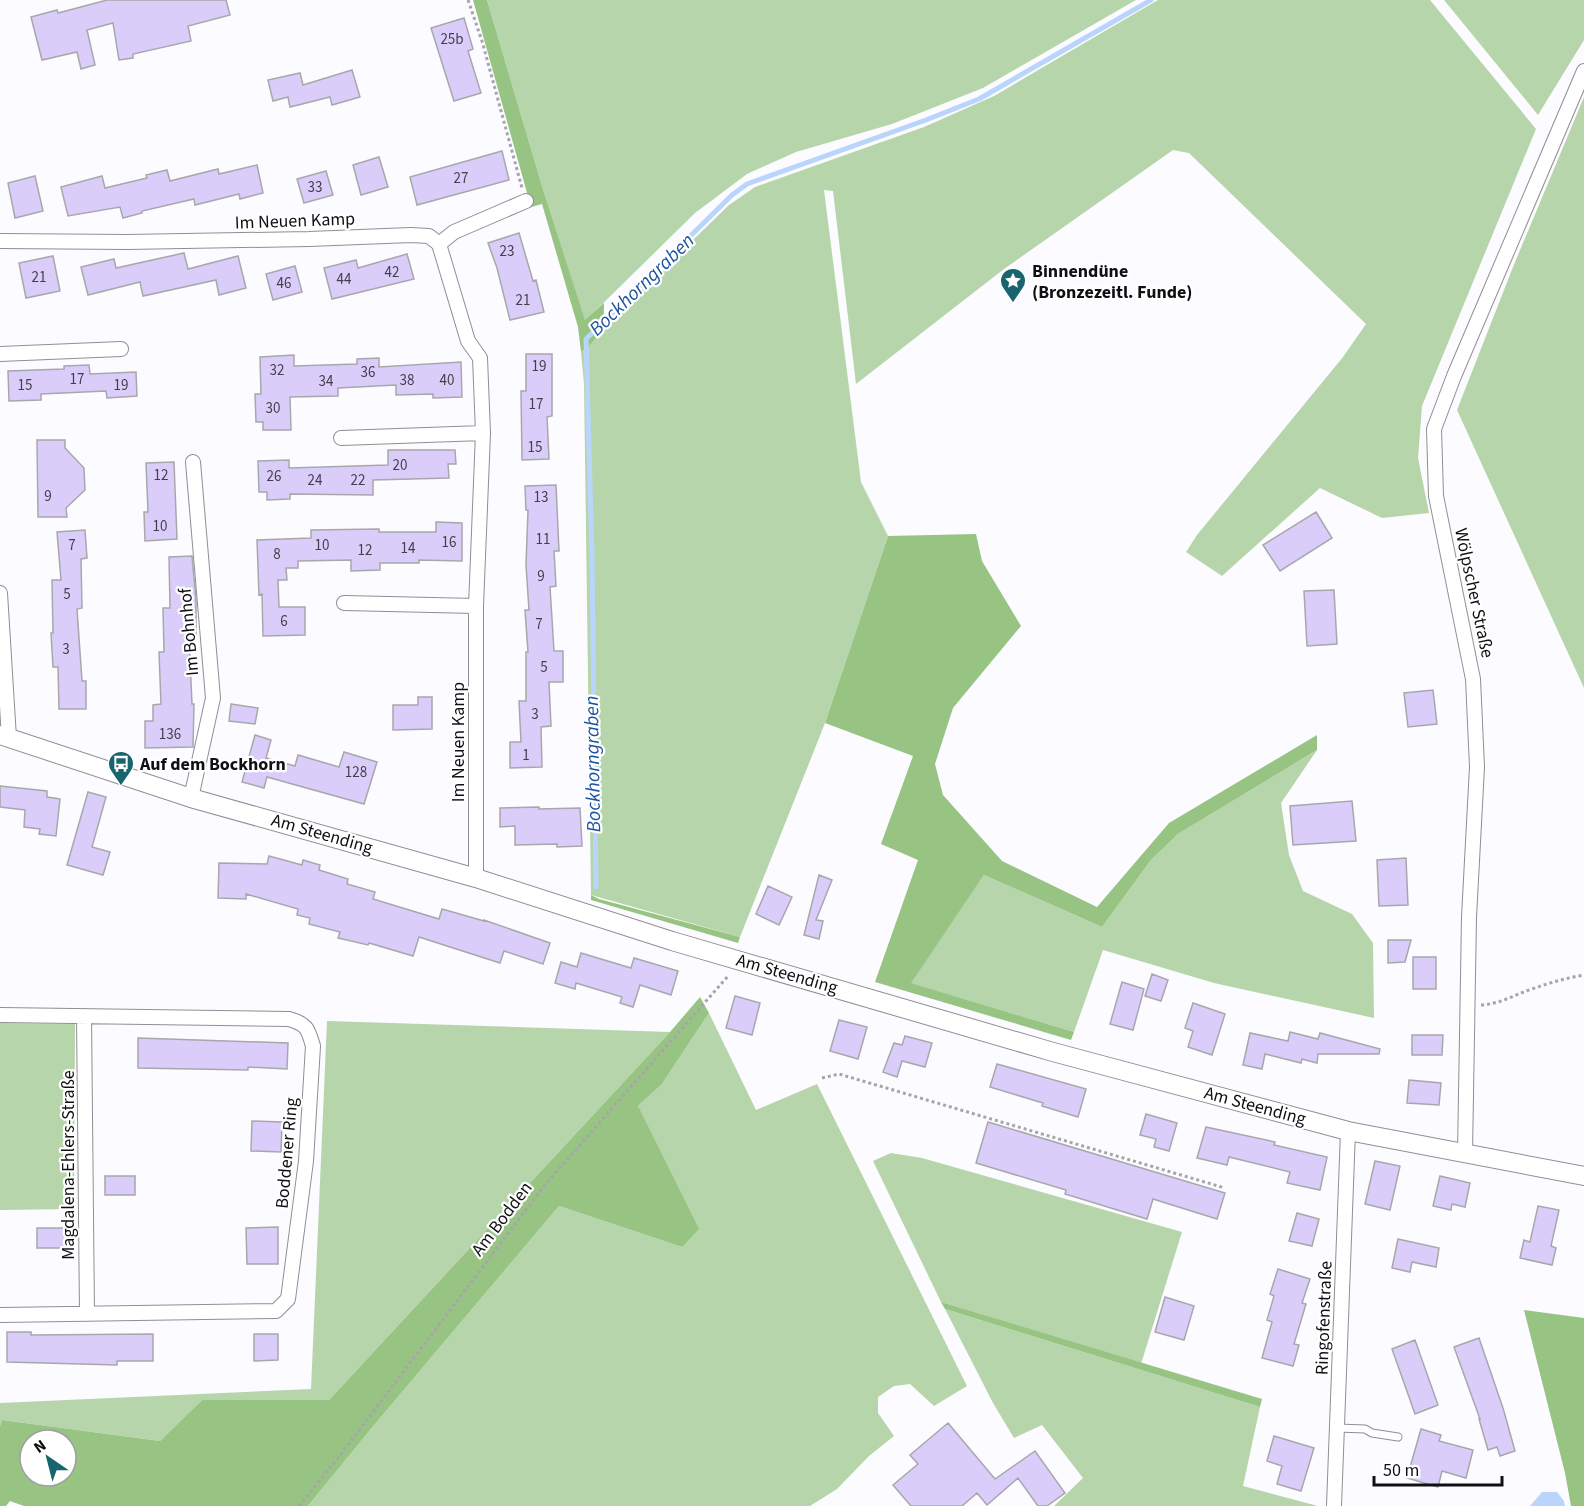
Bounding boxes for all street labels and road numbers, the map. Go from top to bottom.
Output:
street label: Im Neuen Kamp [234,206,356,236]
street label: Wölpscher Straße [1448,526,1500,660]
street label: Im Bohnhof [173,586,205,677]
street label: Im Neuen Kamp [446,682,471,802]
street label: Am Steending [268,808,376,860]
street label: Am Steending [733,948,841,1000]
street label: Magdalena-Ehlers-Straße [56,1070,81,1260]
street label: Am Steending [1201,1080,1309,1132]
street label: Boddener Ring [270,1096,304,1210]
street label: Am Bodden [466,1177,538,1261]
street label: Ringofenstraße [1310,1260,1338,1376]

